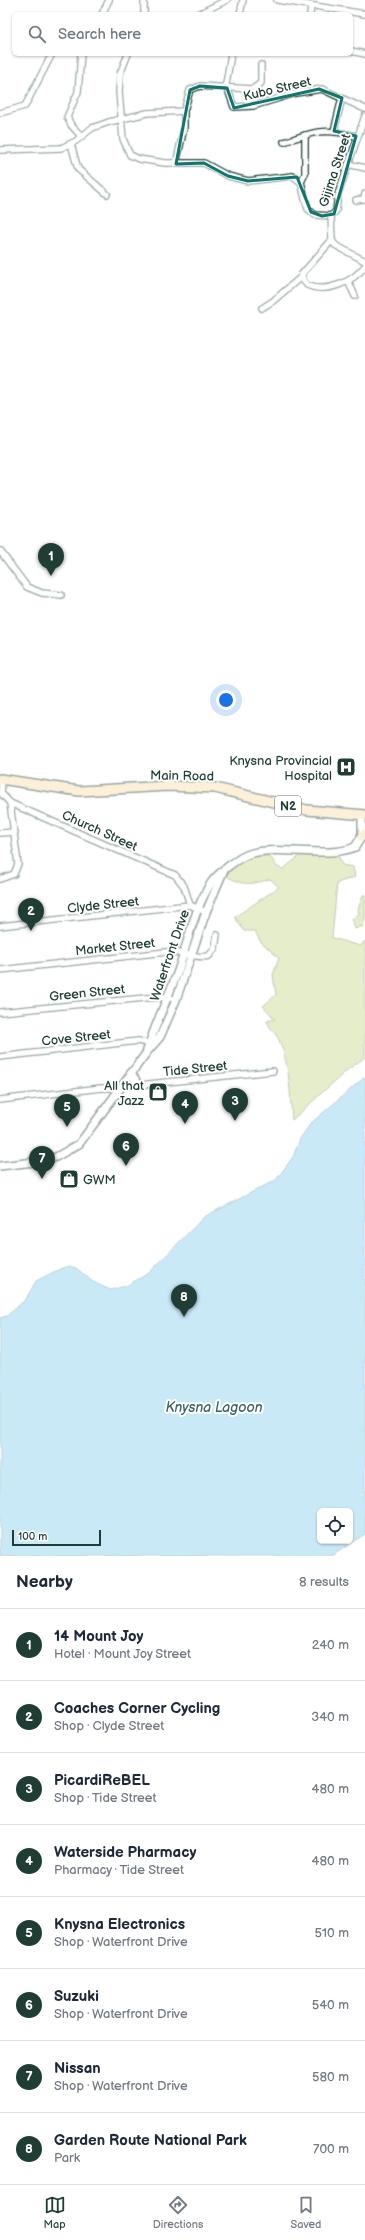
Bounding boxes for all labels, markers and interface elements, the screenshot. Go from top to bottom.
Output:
search box [12,12,353,56]
icon: search [26,23,48,45]
text: Search here [58,25,141,44]
street label: Kubo Street [242,73,313,105]
street label: Gijima Street [316,132,354,209]
pin: 1 [38,543,64,576]
your location [216,690,236,710]
place label: Knysna Provincial Hospital [229,753,332,784]
hospital icon: Knysna Provincial Hospital [335,756,357,778]
street label: Main Road [150,767,214,785]
road number: N2 [275,796,301,816]
street label: Church Street [59,807,140,855]
street label: Clyde Street [67,893,140,917]
pin: 2 [18,898,44,931]
street label: Waterfront Drive [147,907,193,1003]
street label: Market Street [74,935,156,959]
street label: Green Street [49,981,126,1005]
street label: Cove Street [41,1026,111,1050]
street label: Tide Street [162,1058,228,1080]
place label: All that Jazz [104,1078,145,1109]
shop icon: All that Jazz [147,1081,169,1103]
pin: 3 [222,1088,248,1121]
pin: 4 [172,1091,198,1124]
pin: 5 [54,1094,80,1127]
pin: 6 [113,1133,139,1166]
pin: 7 [29,1146,55,1179]
shop icon: GWM [58,1168,80,1190]
place label: GWM [83,1172,116,1188]
pin: 8 [171,1284,197,1317]
water label: Knysna Lagoon [166,1399,263,1416]
map controls [317,1508,353,1544]
button: locate [317,1508,353,1544]
scale bar [12,1528,101,1547]
text: 100 m [18,1530,47,1543]
text: Nearby [16,1572,73,1592]
text: 8 results [299,1574,349,1590]
text: 14 Mount Joy [54,1627,143,1646]
text: 1 [26,1637,32,1653]
text: 240 m [312,1637,349,1653]
text: Hotel · Mount Joy Street [54,1646,191,1662]
text: Coaches Corner Cycling [54,1699,220,1718]
text: 2 [25,1709,33,1725]
text: 340 m [311,1709,349,1725]
text: Shop · Clyde Street [54,1718,164,1734]
text: PicardiReBEL [54,1771,150,1790]
text: 3 [25,1781,33,1797]
text: 480 m [312,1781,349,1797]
text: Shop · Tide Street [54,1790,157,1806]
text: Waterside Pharmacy [54,1843,196,1862]
text: 4 [25,1853,33,1869]
text: 480 m [312,1853,349,1869]
text: Pharmacy · Tide Street [54,1862,184,1878]
text: Knysna Electronics [54,1915,185,1934]
text: 5 [25,1925,33,1941]
text: 510 m [315,1925,349,1941]
text: Shop · Waterfront Drive [54,1934,188,1950]
text: Suzuki [54,1987,99,2006]
text: 6 [25,1997,33,2013]
text: 540 m [312,1997,349,2013]
text: Shop · Waterfront Drive [54,2006,188,2022]
text: Nissan [54,2059,101,2078]
text: 7 [25,2069,33,2085]
text: 580 m [312,2069,349,2085]
text: Shop · Waterfront Drive [54,2078,188,2094]
text: Garden Route National Park [54,2131,247,2150]
text: 8 [25,2141,33,2157]
text: 700 m [313,2141,349,2157]
text: Park [54,2150,80,2166]
tab: Map [44,2194,66,2231]
tab: Directions [153,2194,203,2231]
tab: Saved [291,2194,321,2231]

